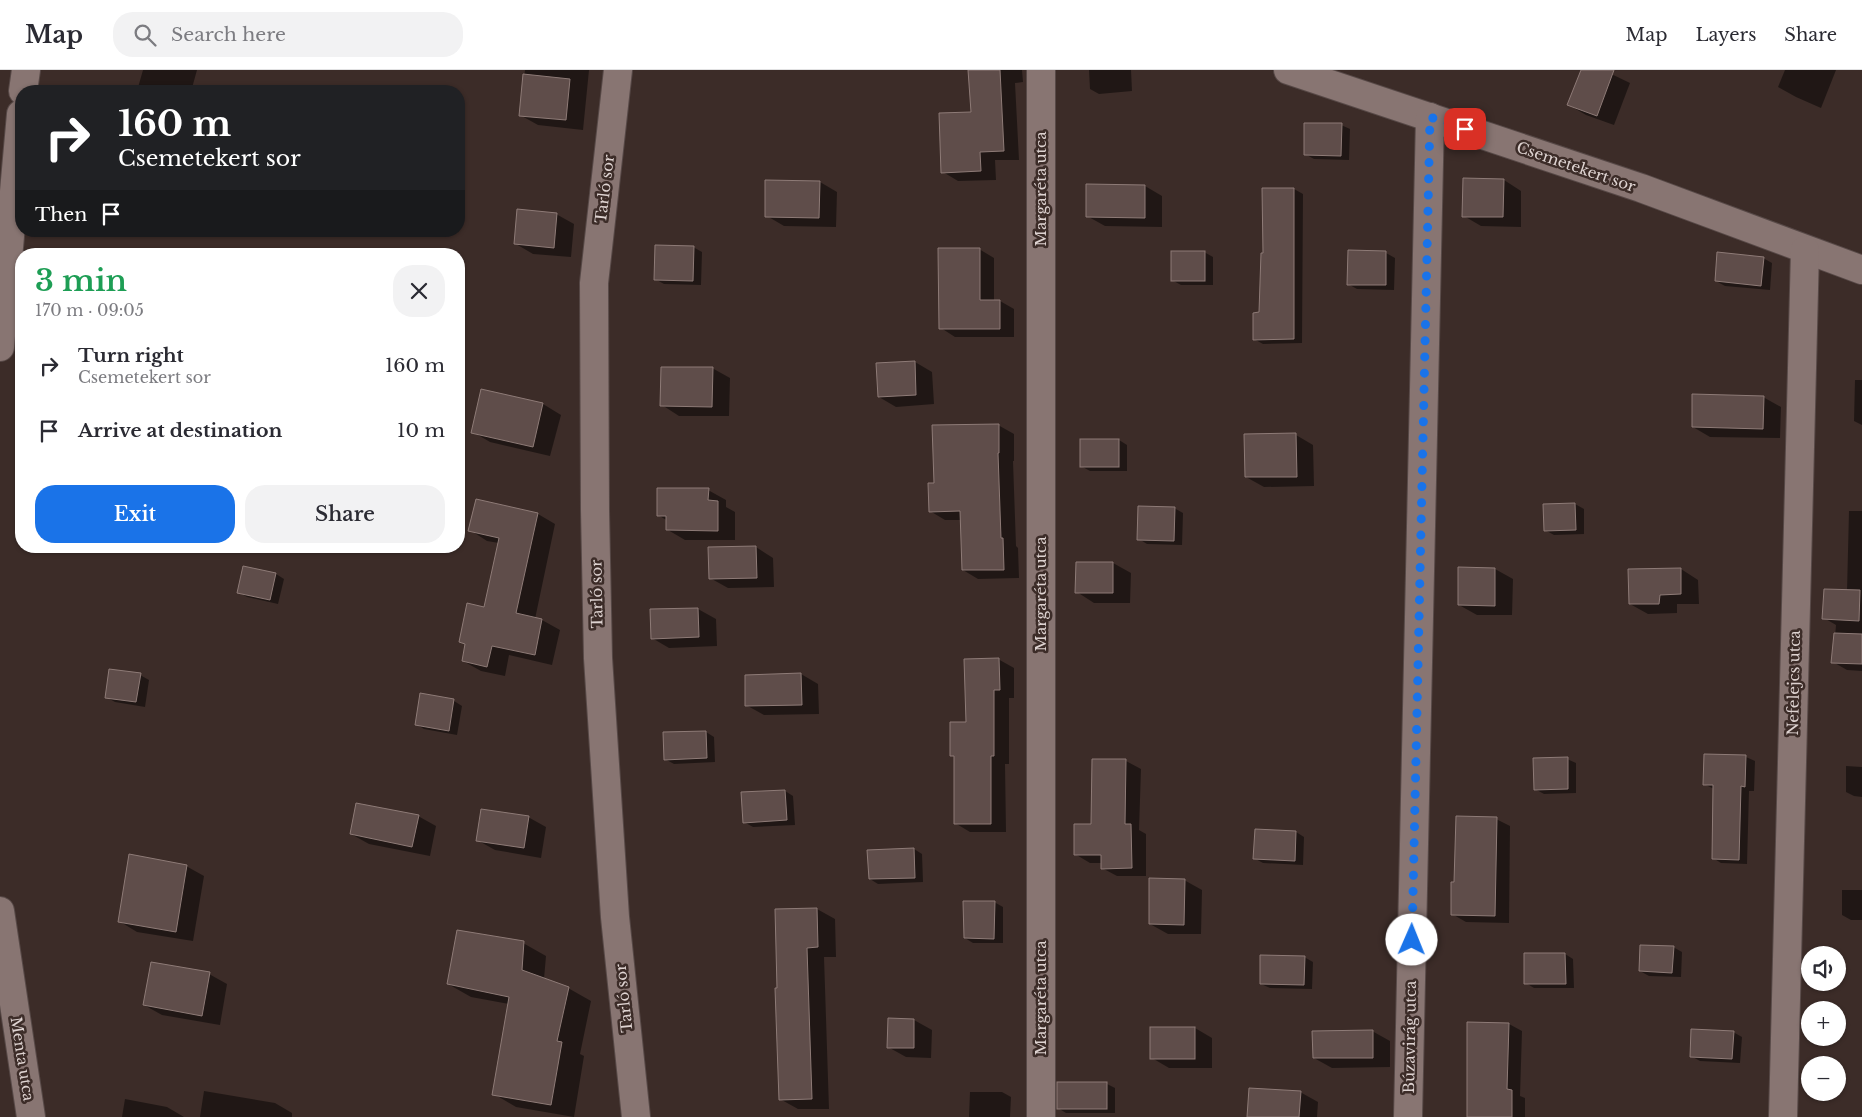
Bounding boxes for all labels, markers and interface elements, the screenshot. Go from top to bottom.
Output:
search box [113,12,463,57]
text: Map [25,20,83,49]
icon: search [131,21,159,49]
text: Search here [171,23,286,46]
text: Map [1626,24,1667,46]
text: Layers [1695,24,1756,46]
text: Share [1784,24,1837,46]
text: 160 m [118,102,231,145]
icon: right [35,105,100,170]
pin [1444,108,1486,150]
icon: arrive [1451,115,1479,143]
street label: Margaréta utca [1031,131,1050,246]
street label: Csemetekert sor [1514,137,1639,196]
text: Csemetekert sor [118,145,301,172]
street label: Tarló sor [591,153,618,224]
icon: arrive [97,200,125,228]
text: Then [35,203,87,226]
text: 3 min [35,262,127,299]
button: close [393,265,445,317]
text: 170 m · 09:05 [35,300,144,320]
text: Turn right [78,344,184,367]
icon: right [35,352,63,380]
text: 160 m [385,354,445,377]
text: Csemetekert sor [78,367,211,387]
icon: arrive [35,417,63,445]
text: Arrive at destination [78,419,282,442]
text: 10 m [397,419,445,442]
button: Exit [35,485,235,543]
button: Share [245,485,445,543]
street label: Margaréta utca [1031,536,1050,651]
street label: Tarló sor [586,559,607,629]
street label: Nefelejcs utca [1783,629,1804,736]
position arrow [1385,913,1437,965]
street label: Margaréta utca [1031,940,1050,1055]
map controls [1801,946,1846,1101]
button: sound [1801,946,1846,991]
street label: Tarló sor [610,962,637,1033]
street label: Búzavirág utca [1399,980,1420,1094]
button: + [1801,1001,1846,1046]
street label: Menta utca [6,1015,39,1103]
button: − [1801,1056,1846,1101]

